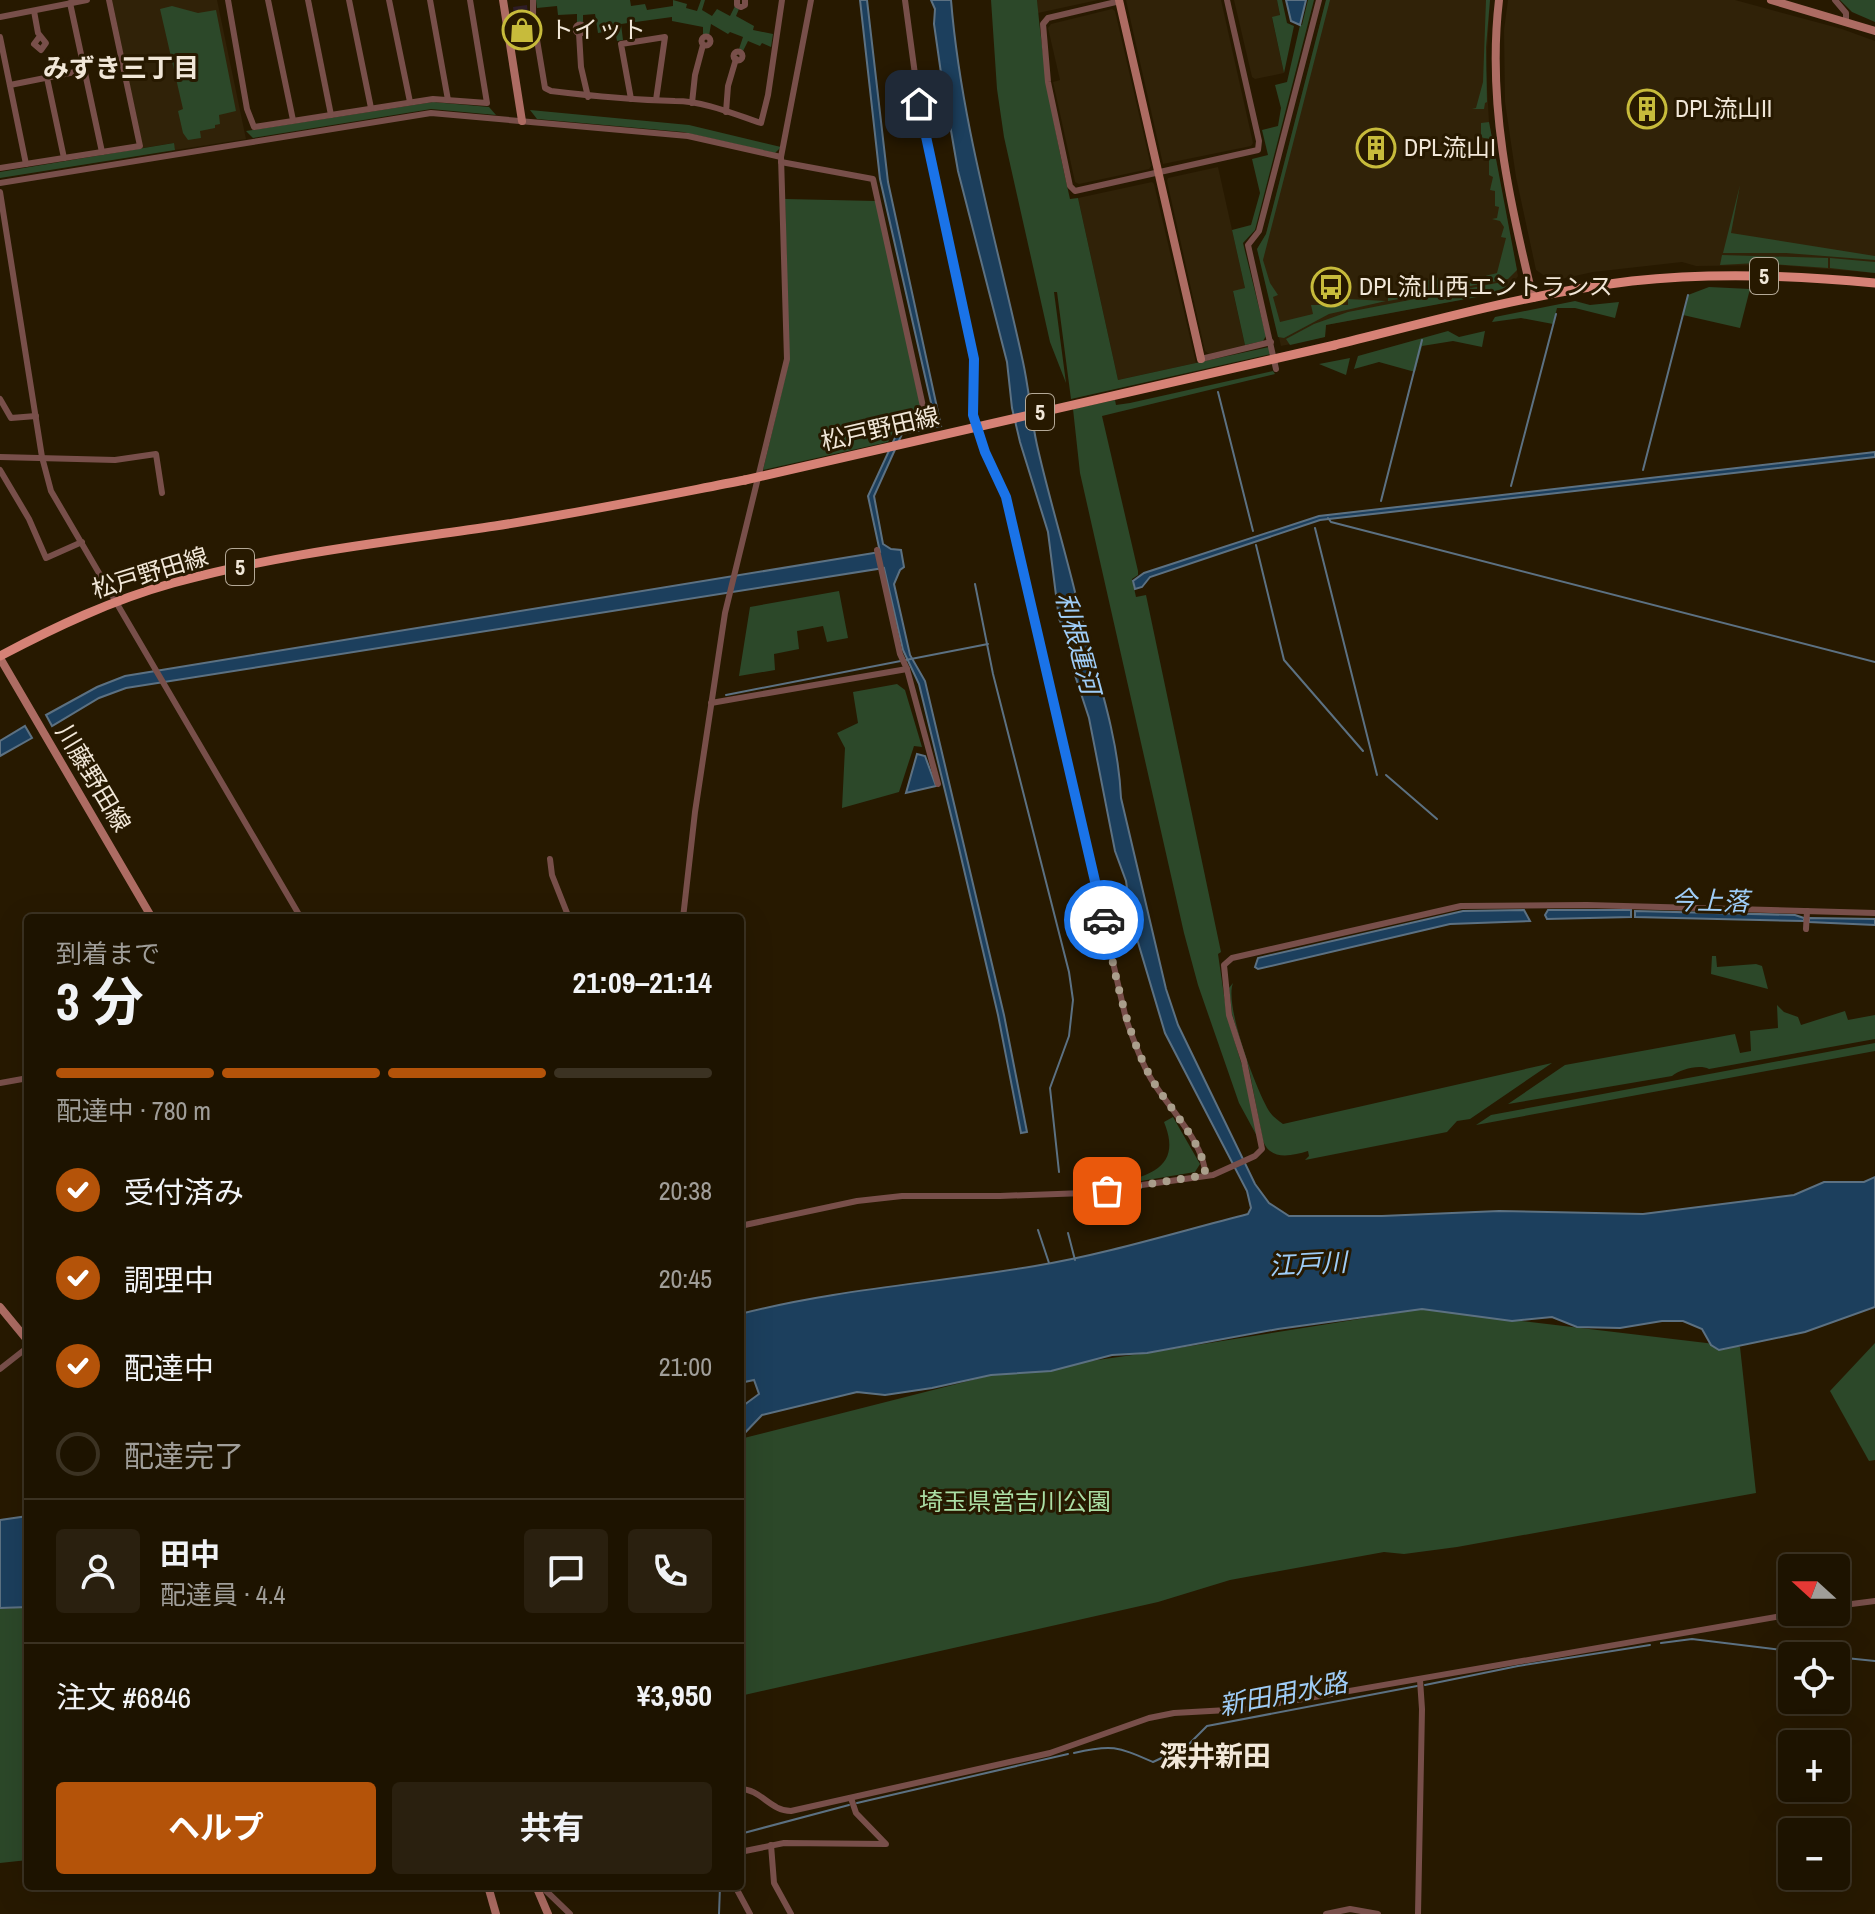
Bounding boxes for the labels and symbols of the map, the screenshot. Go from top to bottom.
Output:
shop icon: トイット [501,9,543,51]
place label: トイット [550,13,646,45]
district label: みずき三丁目 [43,50,199,85]
pin [885,70,953,138]
building icon: DPL流山II [1626,88,1668,130]
place label: DPL流山II [1675,92,1772,124]
building icon: DPL流山I [1355,127,1397,169]
place label: DPL流山I [1404,131,1496,163]
road number: 5 [1750,258,1778,294]
bus stop icon: DPL流山西エントランス [1310,266,1352,308]
place label: DPL流山西エントランス [1359,270,1613,302]
road number: 5 [1026,394,1054,430]
street label: 松戸野田線 [818,399,942,457]
street label: 松戸野田線 [88,539,212,605]
road number: 5 [226,549,254,585]
water label: 利根運河 [1048,588,1110,702]
street label: 川藤野田線 [49,718,138,837]
courier [1064,880,1144,960]
water label: 今上落 [1671,882,1753,919]
pin [1073,1157,1141,1225]
water label: 江戸川 [1268,1244,1351,1283]
park label: 埼玉県営吉川公園 [919,1485,1111,1517]
north arrow [1778,1554,1850,1626]
water label: 新田用水路 [1216,1664,1352,1723]
district label: 深井新田 [1159,1737,1271,1775]

